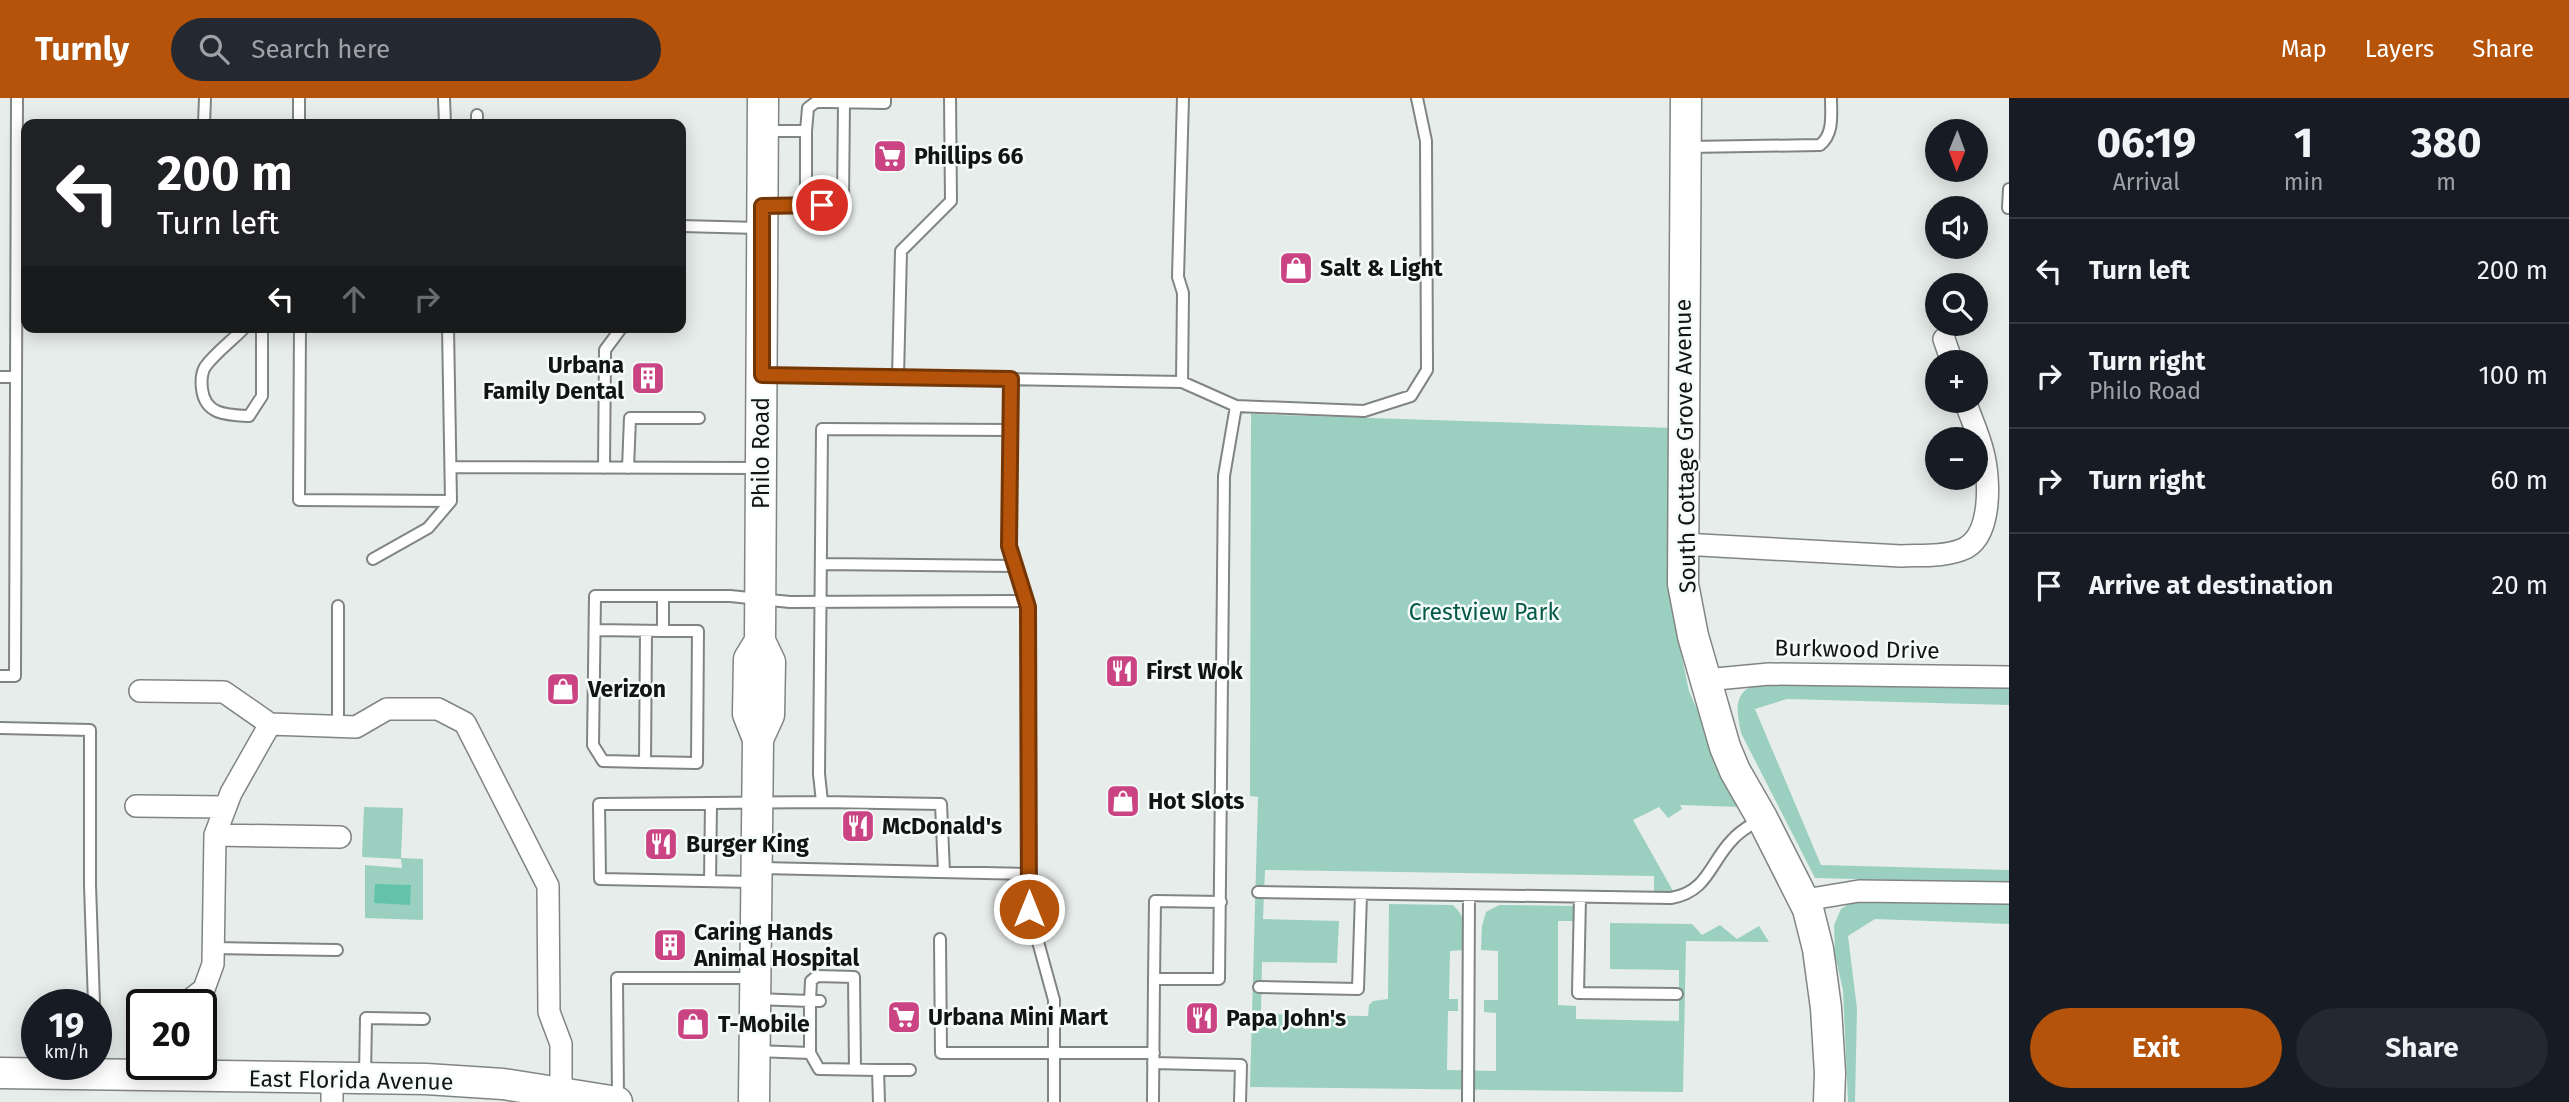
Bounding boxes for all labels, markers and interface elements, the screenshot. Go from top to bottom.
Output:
search box [171,18,661,81]
text: Turnly [35,29,129,69]
icon: search [195,30,233,68]
text: Search here [251,34,390,65]
text: Map [2281,35,2327,63]
text: Layers [2365,35,2434,63]
text: Share [2472,35,2534,63]
text: 06:19 [2096,118,2196,168]
text: 1 [2294,118,2313,168]
text: 380 [2411,118,2482,168]
north arrow [1925,119,1988,182]
map controls [1925,119,1988,490]
supermarket icon: Phillips 66 [871,137,909,175]
place label: Phillips 66 [914,142,1024,170]
text: 200 m [157,144,293,203]
icon: left [42,147,133,238]
text: Arrival [2113,168,2180,196]
text: min [2284,168,2323,196]
text: m [2436,168,2456,196]
pin [792,175,852,235]
icon: arrive [803,186,841,224]
button: sound [1925,196,1988,259]
text: Turn left [157,204,279,242]
shop icon: Salt & Light [1277,249,1315,287]
icon: left [2030,252,2068,290]
place label: Salt & Light [1320,254,1444,282]
text: Turn left [2089,255,2190,286]
text: 200 m [2477,255,2548,286]
button: search [1925,273,1988,336]
icon: left [262,280,300,318]
icon: ahead [335,280,373,318]
icon: right [408,280,446,318]
street label: South Cottage Grove Avenue [1668,299,1702,593]
text: Turn right [2089,346,2206,377]
button: + [1925,350,1988,413]
place label: Urbana Family Dental [483,351,624,405]
icon: right [2030,357,2068,395]
building icon: Urbana Family Dental [629,359,667,397]
text: 100 m [2479,360,2548,391]
text: Philo Road [2089,377,2201,405]
street label: Philo Road [747,397,775,509]
button: − [1925,427,1988,490]
icon: right [2030,462,2068,500]
text: Turn right [2089,465,2206,496]
text: 60 m [2490,465,2548,496]
icon: arrive [2030,567,2068,605]
text: Arrive at destination [2089,570,2333,601]
text: 20 m [2491,570,2548,601]
park label: Crestview Park [1409,598,1559,626]
street label: Burkwood Drive [1774,634,1940,664]
restaurant icon: First Wok [1103,652,1141,690]
place label: First Wok [1146,657,1243,685]
shop icon: Verizon [544,670,582,708]
place label: Verizon [587,675,666,703]
shop icon: Hot Slots [1104,782,1142,820]
place label: Hot Slots [1148,787,1244,815]
restaurant icon: McDonald's [839,807,877,845]
place label: McDonald's [882,812,1002,840]
restaurant icon: Burger King [642,825,680,863]
place label: Burger King [686,830,809,858]
position arrow [992,872,1066,946]
place label: Caring Hands Animal Hospital [693,918,859,972]
building icon: Caring Hands Animal Hospital [651,926,689,964]
speed limit sign: 20 [126,989,217,1080]
supermarket icon: Urbana Mini Mart [885,998,923,1036]
restaurant icon: Papa John's [1183,999,1221,1037]
place label: Urbana Mini Mart [928,1003,1109,1031]
text: 19 [49,1004,84,1046]
place label: Papa John's [1226,1004,1346,1032]
shop icon: T-Mobile [674,1005,712,1043]
button: Exit [2030,1008,2282,1088]
button: Share [2296,1008,2548,1088]
place label: T-Mobile [718,1010,810,1038]
text: km/h [44,1041,89,1063]
street label: East Florida Avenue [248,1064,454,1096]

